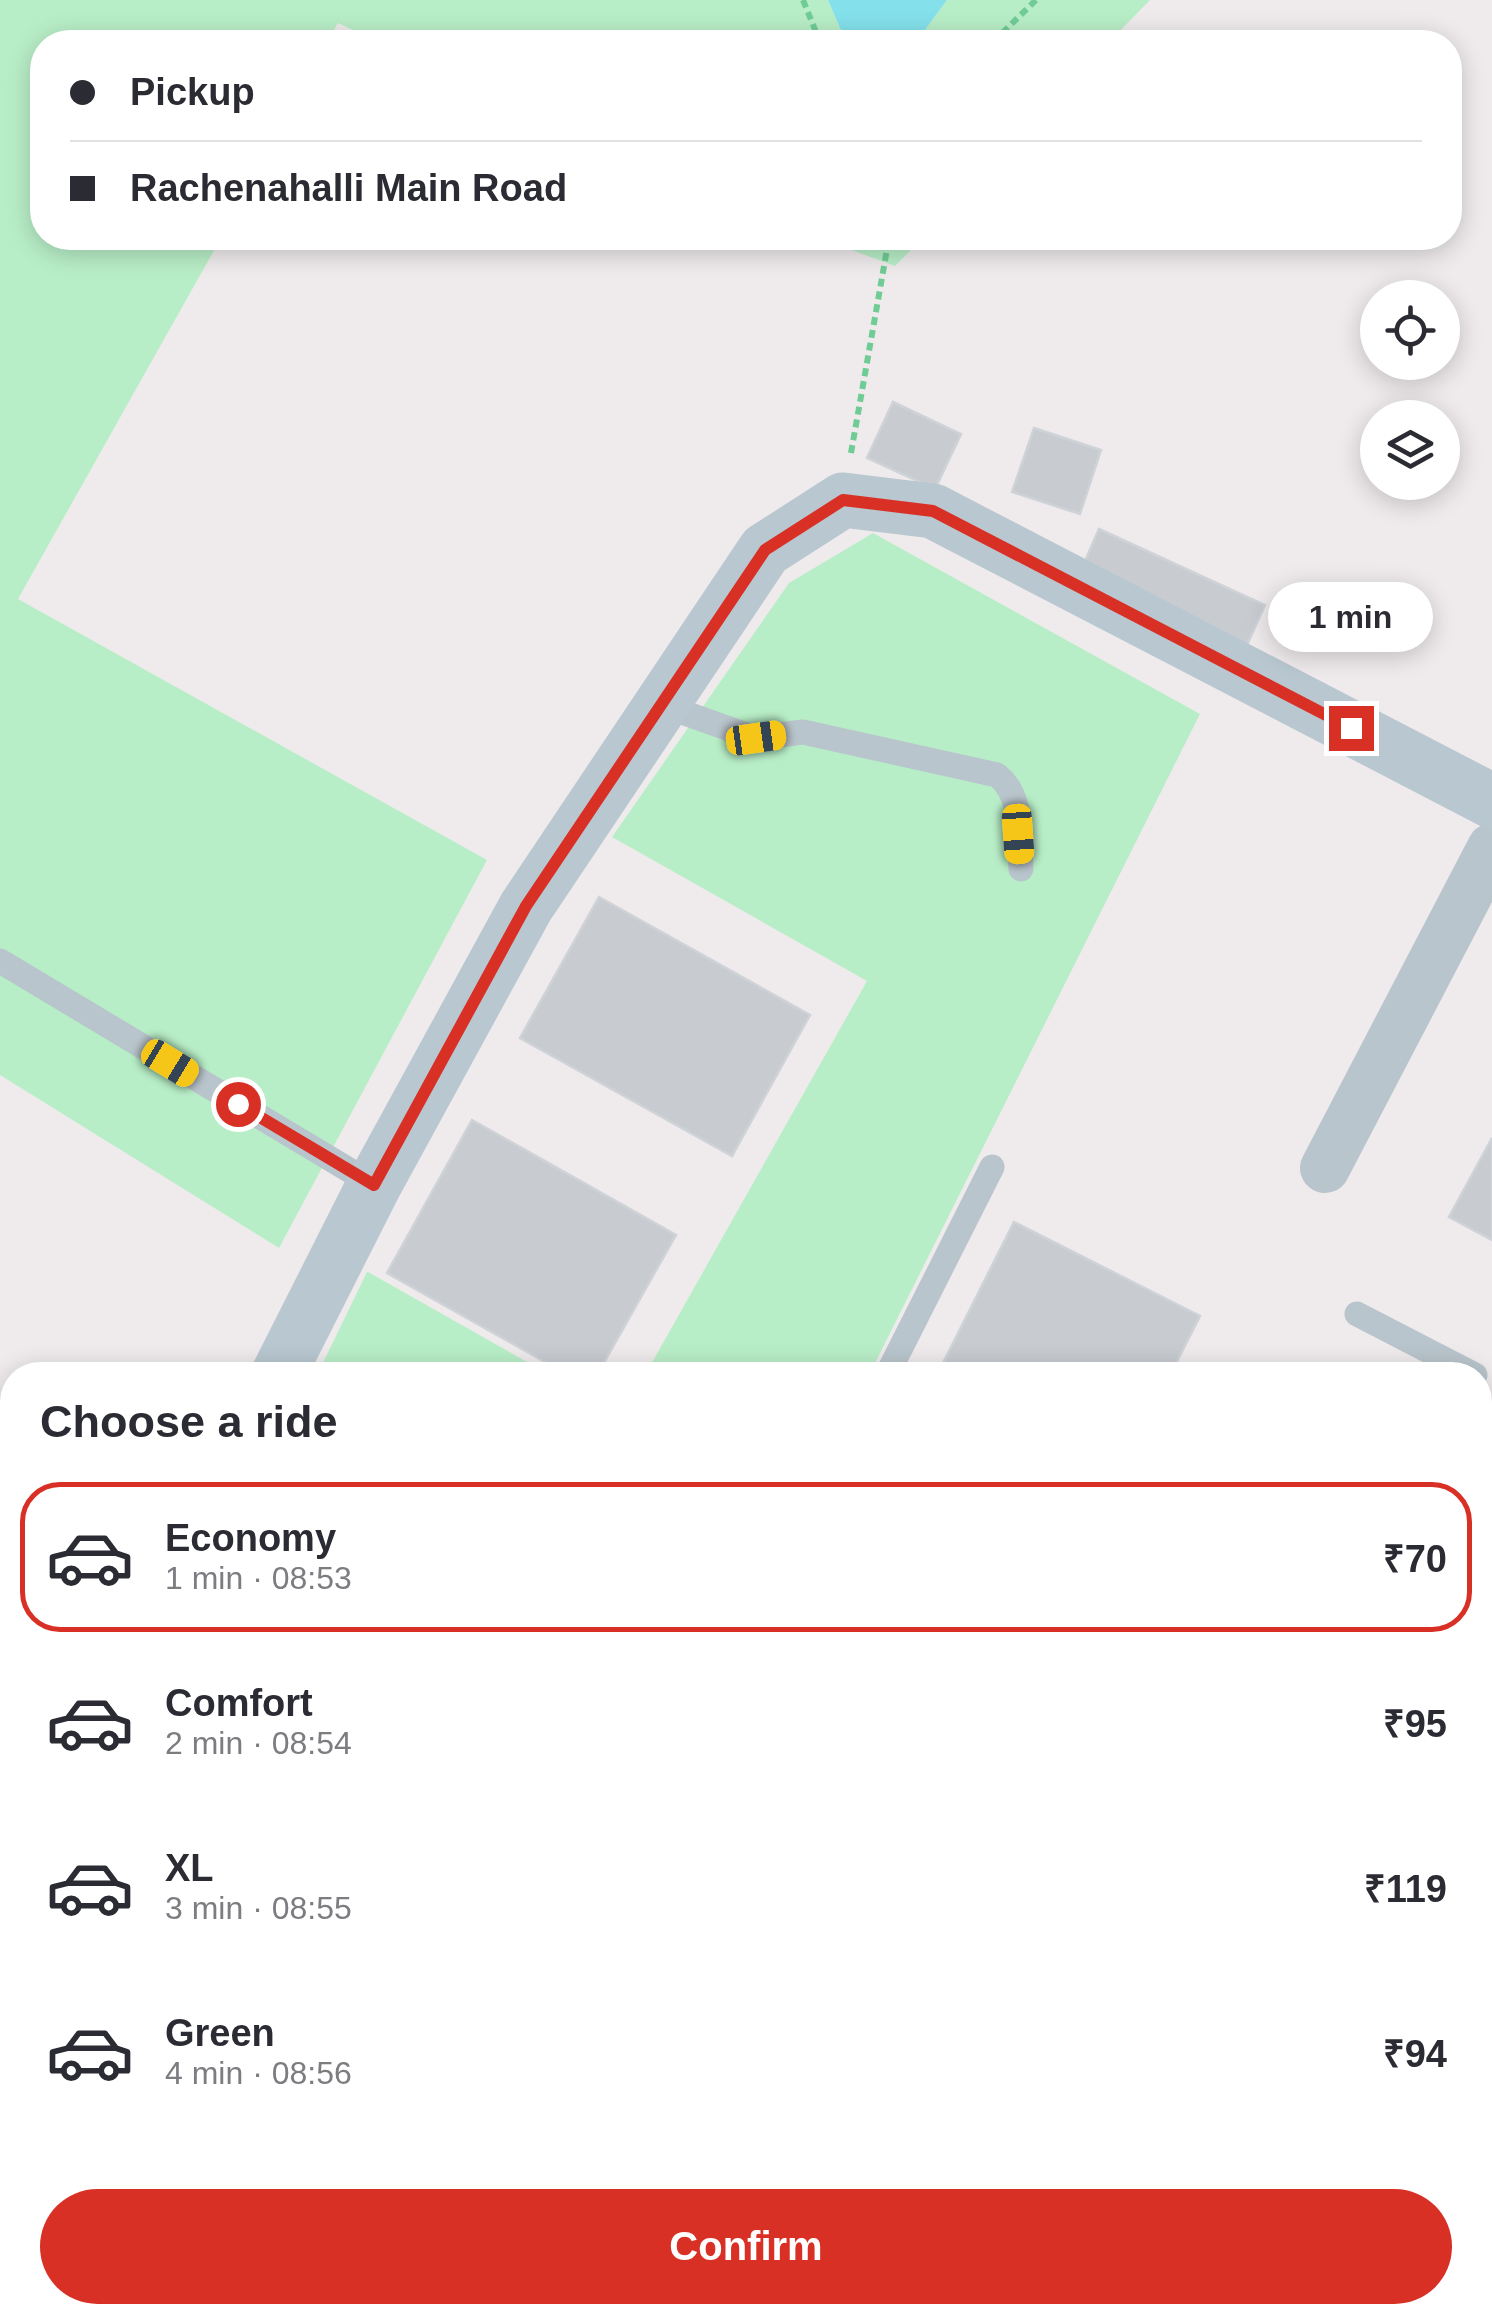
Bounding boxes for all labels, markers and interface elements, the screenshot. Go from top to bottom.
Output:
text: Pickup [130,71,255,113]
text: Rachenahalli Main Road [130,167,567,209]
map controls [1360,280,1460,500]
button: locate [1360,280,1460,380]
button: layers [1360,400,1460,500]
callout: 1 min [1268,583,1434,653]
text: 1 min [1309,599,1392,635]
route end [1329,706,1374,751]
car [724,719,788,757]
car [1001,803,1035,865]
car [137,1035,203,1091]
route start [216,1082,261,1127]
text: Choose a ride [40,1396,338,1447]
icon: car [45,1512,135,1602]
text: Economy [165,1517,336,1559]
text: ₹70 [1383,1538,1447,1580]
text: 1 min · 08:53 [165,1560,352,1596]
icon: car [45,1677,135,1767]
text: Comfort [165,1682,313,1724]
text: ₹95 [1383,1703,1447,1745]
text: 2 min · 08:54 [165,1725,352,1761]
icon: car [45,1842,135,1932]
text: XL [165,1847,214,1889]
text: ₹119 [1364,1868,1447,1910]
text: 3 min · 08:55 [165,1890,352,1926]
icon: car [45,2007,135,2097]
text: Green [165,2012,275,2054]
text: ₹94 [1383,2033,1447,2075]
text: 4 min · 08:56 [165,2055,352,2091]
button: Confirm [40,2189,1452,2304]

